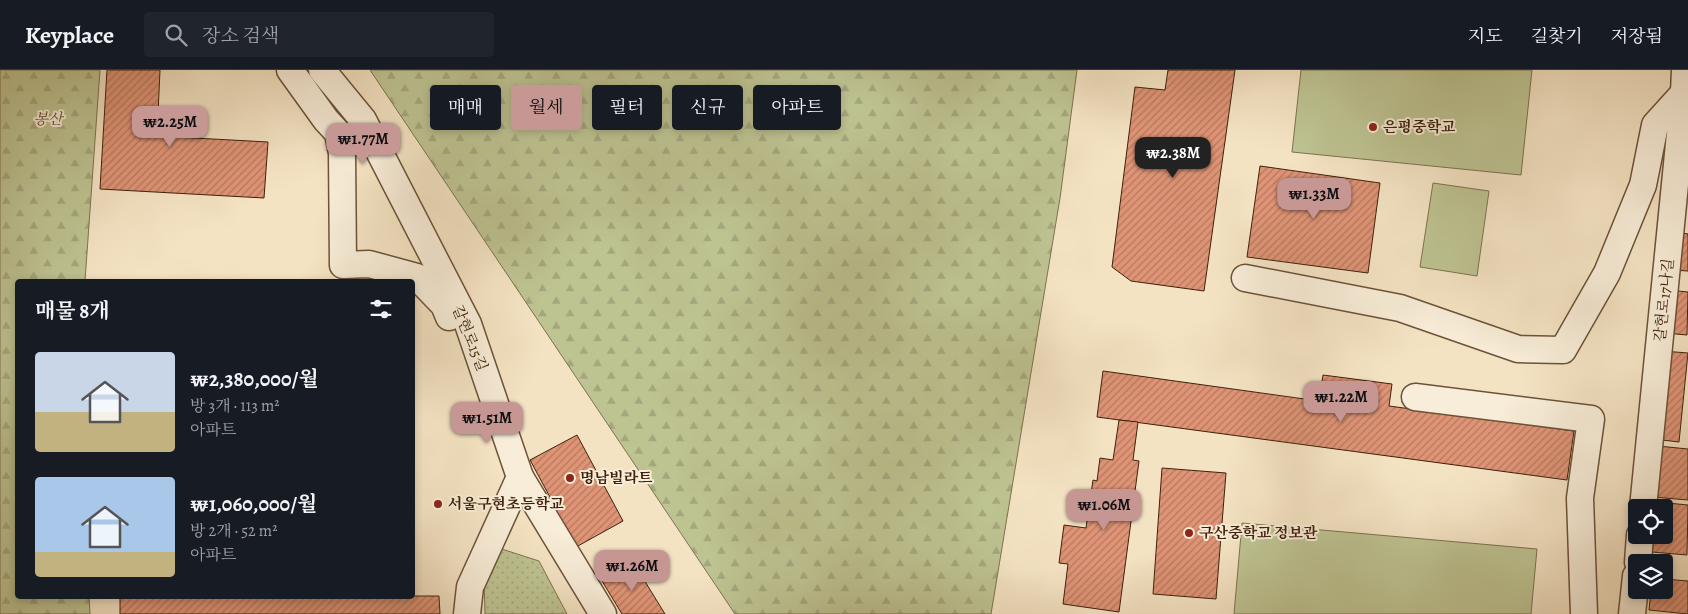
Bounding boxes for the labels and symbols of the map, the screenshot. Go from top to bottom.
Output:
pin: ₩2.25M [129,106,211,148]
park label: 봉산 [34,109,65,129]
place label: 은평중학교 [1383,117,1456,137]
marker: 은평중학교 [1367,121,1379,133]
pin: ₩1.77M [322,122,404,165]
pin: ₩2.38M [1132,136,1214,179]
pin: ₩1.33M [1273,178,1355,220]
street label: 갈현로17나길 [1650,257,1678,343]
street label: 갈현로15길 [448,302,492,374]
pin: ₩1.22M [1300,380,1382,423]
pin: ₩1.51M [446,402,528,444]
place label: 명남빌라트 [580,468,653,488]
marker: 명남빌라트 [564,472,576,484]
pin: ₩1.06M [1063,488,1145,531]
place label: 서울구현초등학교 [448,494,564,514]
marker: 서울구현초등학교 [432,498,444,510]
place label: 구산중학교 정보관 [1199,523,1318,543]
marker: 구산중학교 정보관 [1183,527,1195,539]
pin: ₩1.26M [591,550,673,592]

